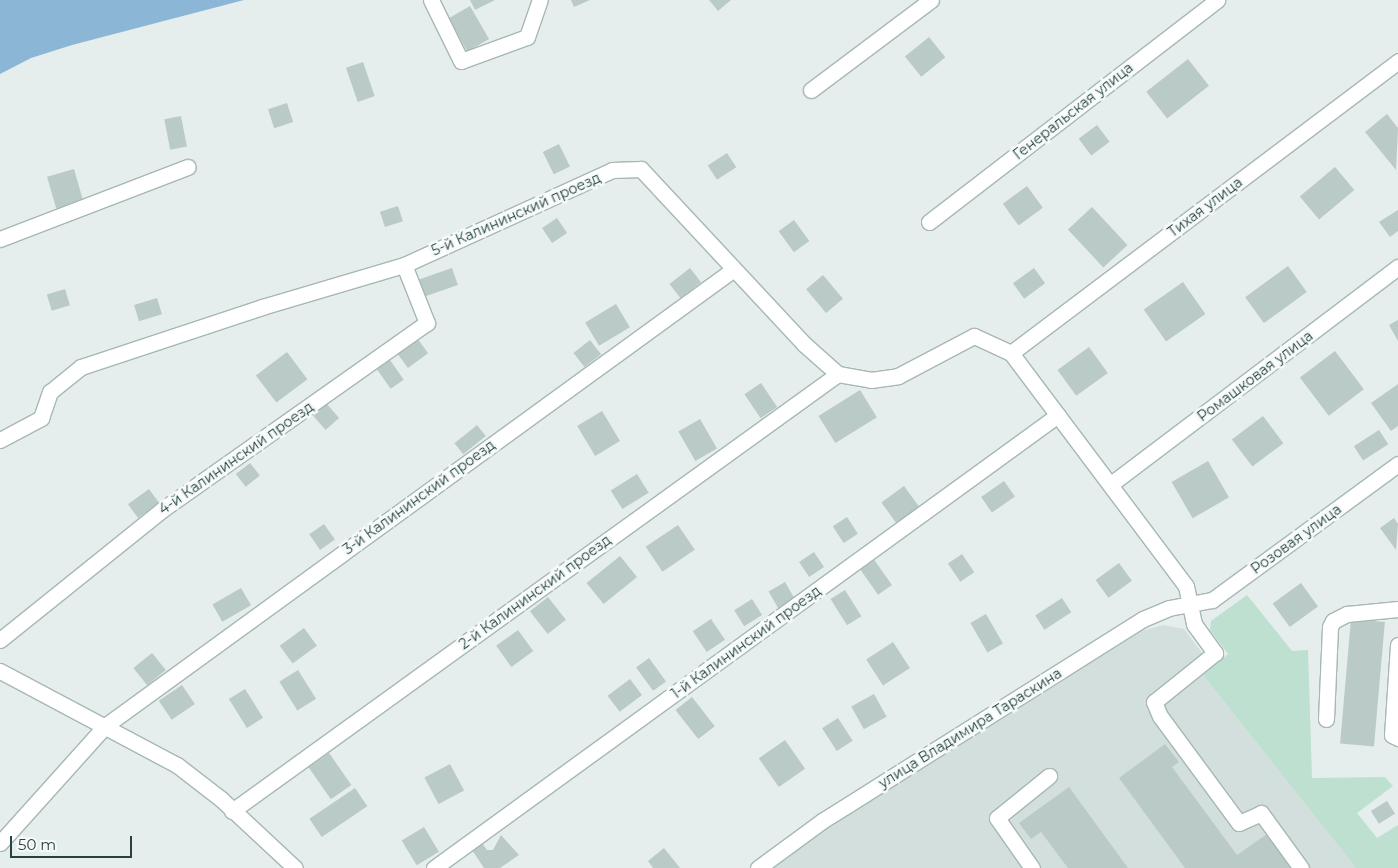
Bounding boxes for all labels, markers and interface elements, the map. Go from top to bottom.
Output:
street label: Генеральская улица [1010,59,1136,163]
street label: 5-й Калининский проезд [429,169,603,259]
street label: Тихая улица [1164,174,1246,240]
street label: Ромашковая улица [1194,327,1316,425]
street label: 4-й Калининский проезд [155,398,317,518]
street label: 3-й Калининский проезд [340,436,498,558]
street label: Розовая улица [1248,501,1344,577]
street label: 2-й Калининский проезд [456,531,614,653]
street label: 1-й Калининский проезд [668,582,824,702]
street label: улица Владимира Тараскина [875,665,1065,791]
scale bar [12,826,135,858]
text: 50 m [18,835,56,854]

